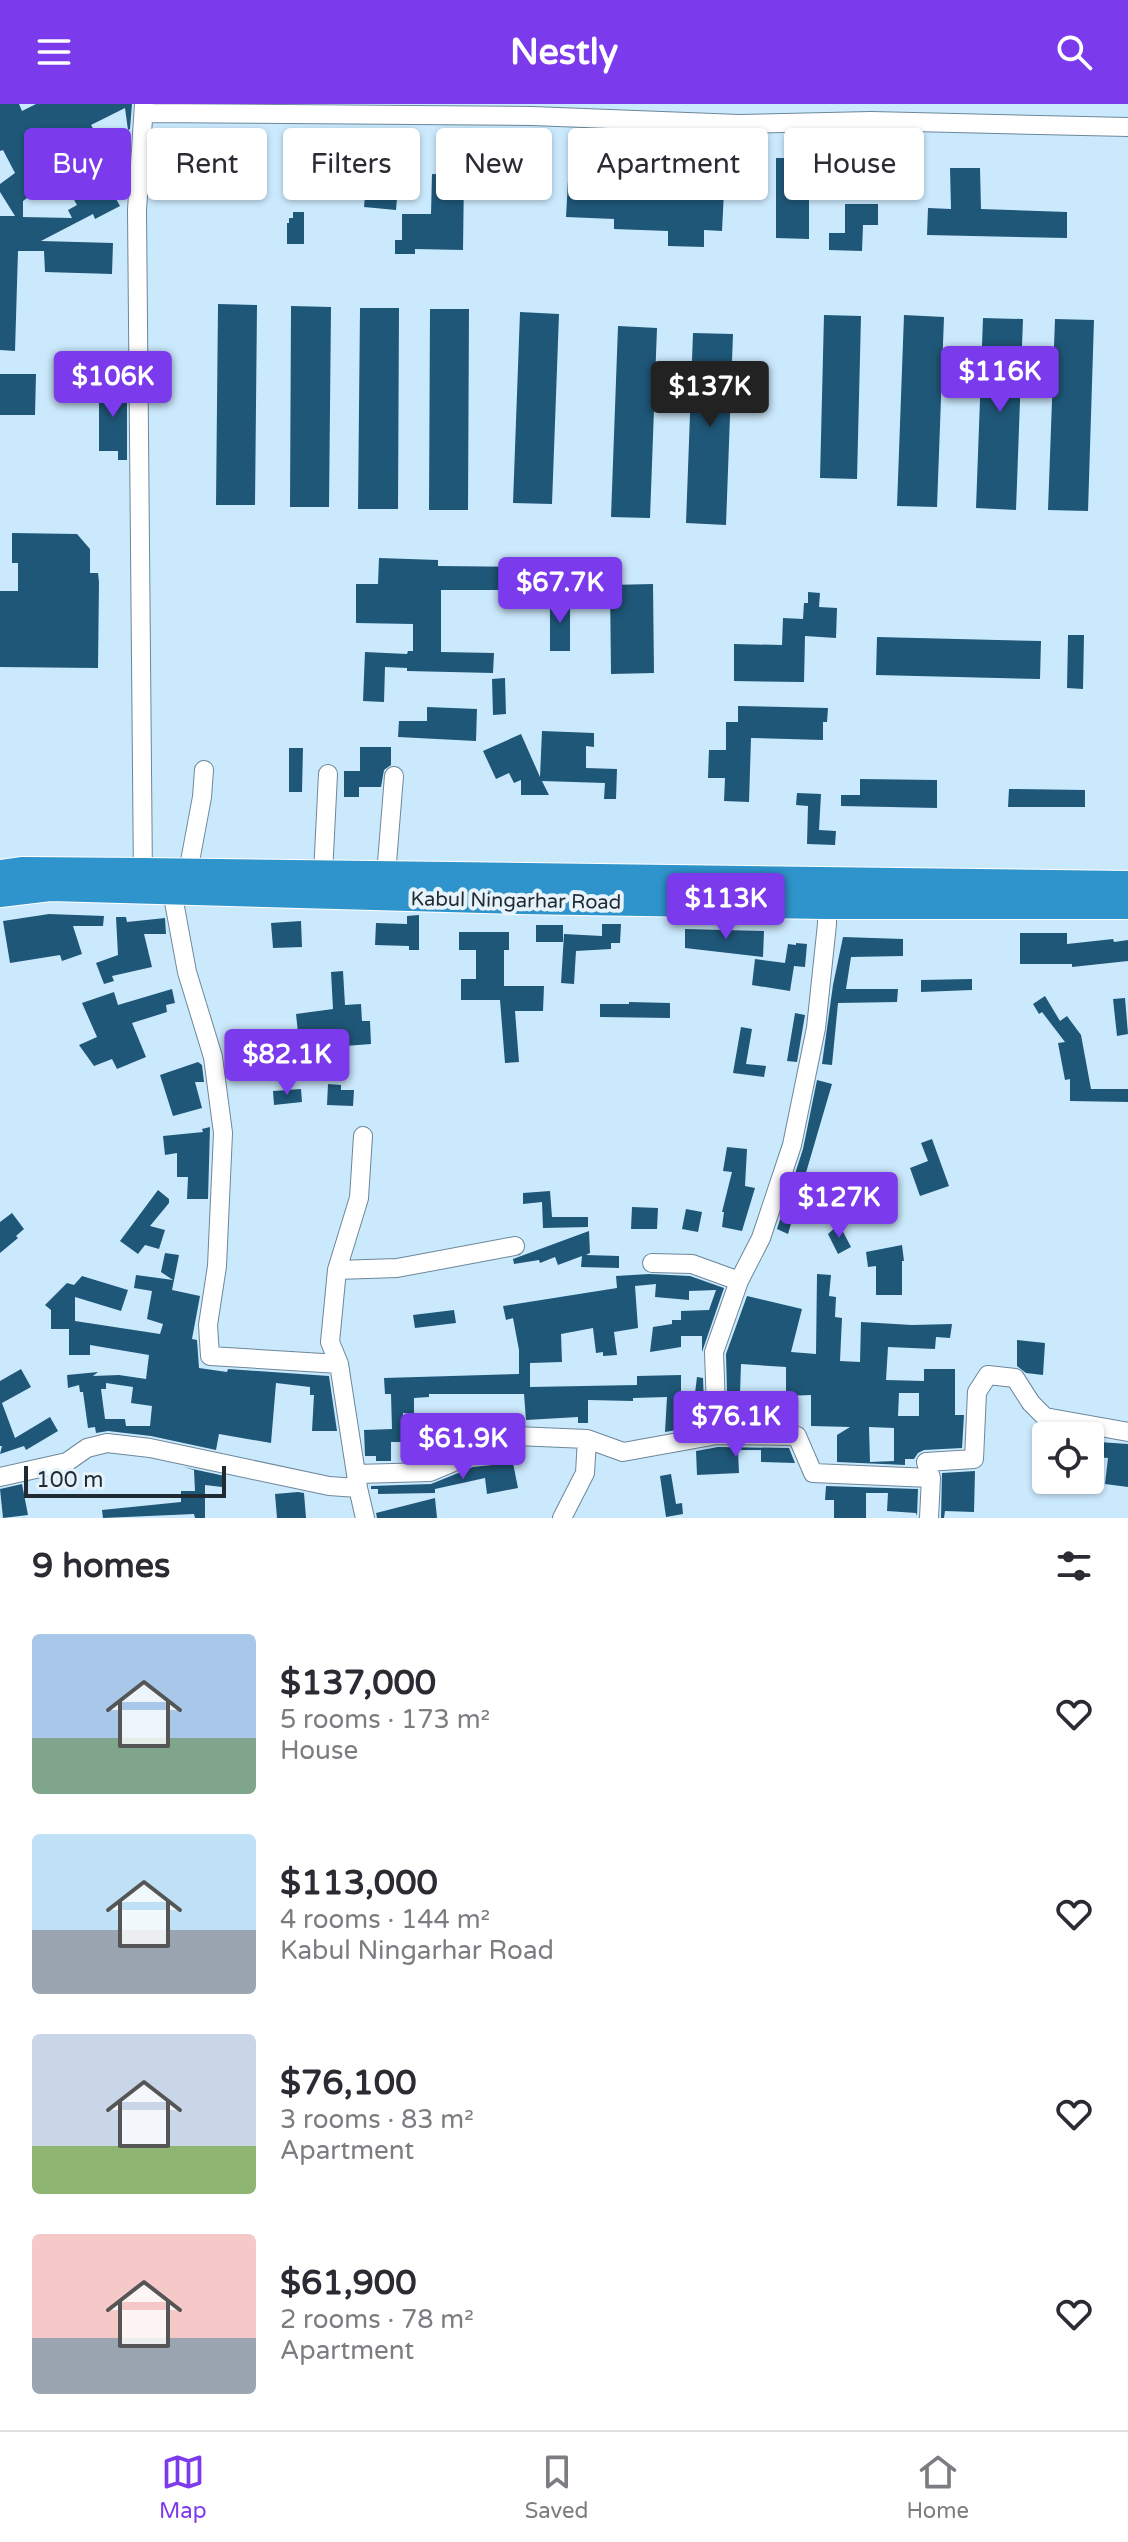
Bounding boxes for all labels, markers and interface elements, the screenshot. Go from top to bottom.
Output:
icon: menu [32,30,76,74]
icon: search [1052,30,1096,74]
text: Nestly [510,31,618,74]
chip: Buy [24,128,131,200]
chip: Rent [147,128,267,200]
chip: Filters [283,128,420,200]
chip: New [436,128,552,200]
chip: Apartment [568,128,768,200]
chip: House [784,128,924,200]
pin: $116K [944,346,1056,414]
pin: $106K [57,351,169,419]
text: $116K [959,356,1041,387]
text: $106K [72,361,154,392]
pin: $137K [654,361,766,429]
text: $137K [669,371,751,402]
pin: $67.7K [495,557,625,625]
text: $67.7K [516,567,604,598]
pin: $113K [670,873,782,941]
text: $113K [685,883,767,914]
street label: Kabul Ningarhar Road [410,887,622,915]
pin: $82.1K [222,1029,352,1097]
text: $82.1K [242,1039,332,1070]
pin: $127K [783,1172,895,1240]
text: $127K [798,1182,880,1213]
pin: $76.1K [671,1391,801,1459]
text: $76.1K [691,1401,781,1432]
pin: $61.9K [398,1413,528,1481]
map controls [1032,1422,1104,1494]
button: locate [1032,1422,1104,1494]
text: $61.9K [418,1423,508,1454]
scale bar [24,1462,226,1498]
text: 100 m [36,1467,103,1493]
icon: filters [1052,1544,1096,1588]
text: 9 homes [32,1546,170,1587]
text: $137,000 [280,1663,436,1704]
icon: home [96,1666,192,1762]
icon: heart [1052,1692,1096,1736]
text: 5 rooms · 173 m² [280,1704,490,1735]
text: House [280,1735,358,1766]
text: $113,000 [280,1863,438,1904]
icon: home [96,1866,192,1962]
icon: heart [1052,1892,1096,1936]
text: 4 rooms · 144 m² [280,1904,490,1935]
text: Kabul Ningarhar Road [280,1935,554,1966]
text: $76,100 [280,2063,417,2104]
icon: home [96,2066,192,2162]
icon: heart [1052,2092,1096,2136]
text: 3 rooms · 83 m² [280,2104,474,2135]
text: Apartment [280,2135,414,2166]
text: $61,900 [280,2263,417,2304]
icon: home [96,2266,192,2362]
icon: heart [1052,2292,1096,2336]
text: 2 rooms · 78 m² [280,2304,474,2335]
text: Apartment [280,2335,414,2366]
tab: Map [159,2450,207,2524]
tab: Saved [525,2450,588,2524]
tab: Home [907,2450,969,2524]

